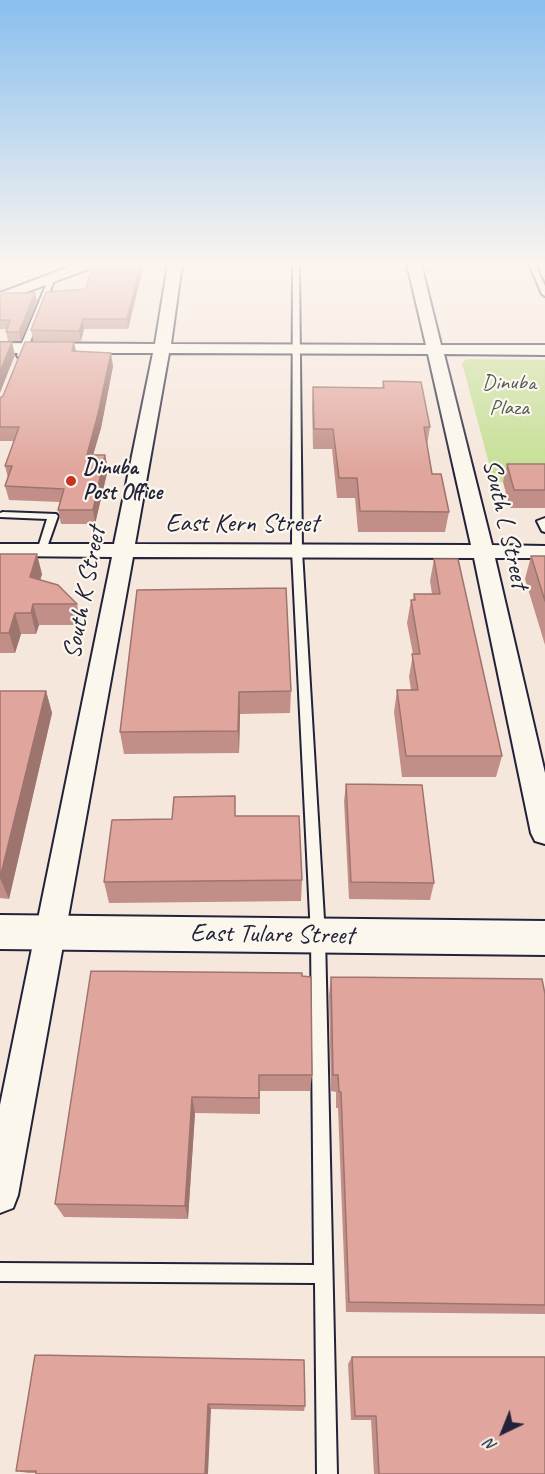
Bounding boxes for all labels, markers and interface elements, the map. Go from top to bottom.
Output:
park label: Dinuba Plaza [482,370,536,422]
place label: Dinuba Post Office [83,455,162,506]
street label: South L Street [475,456,535,592]
marker: Dinuba Post Office [64,474,78,488]
street label: East Kern Street [165,508,319,540]
street label: South K Street [57,524,113,662]
street label: East Tulare Street [190,918,354,952]
north arrow [473,1402,533,1462]
text: N [480,1434,501,1456]

